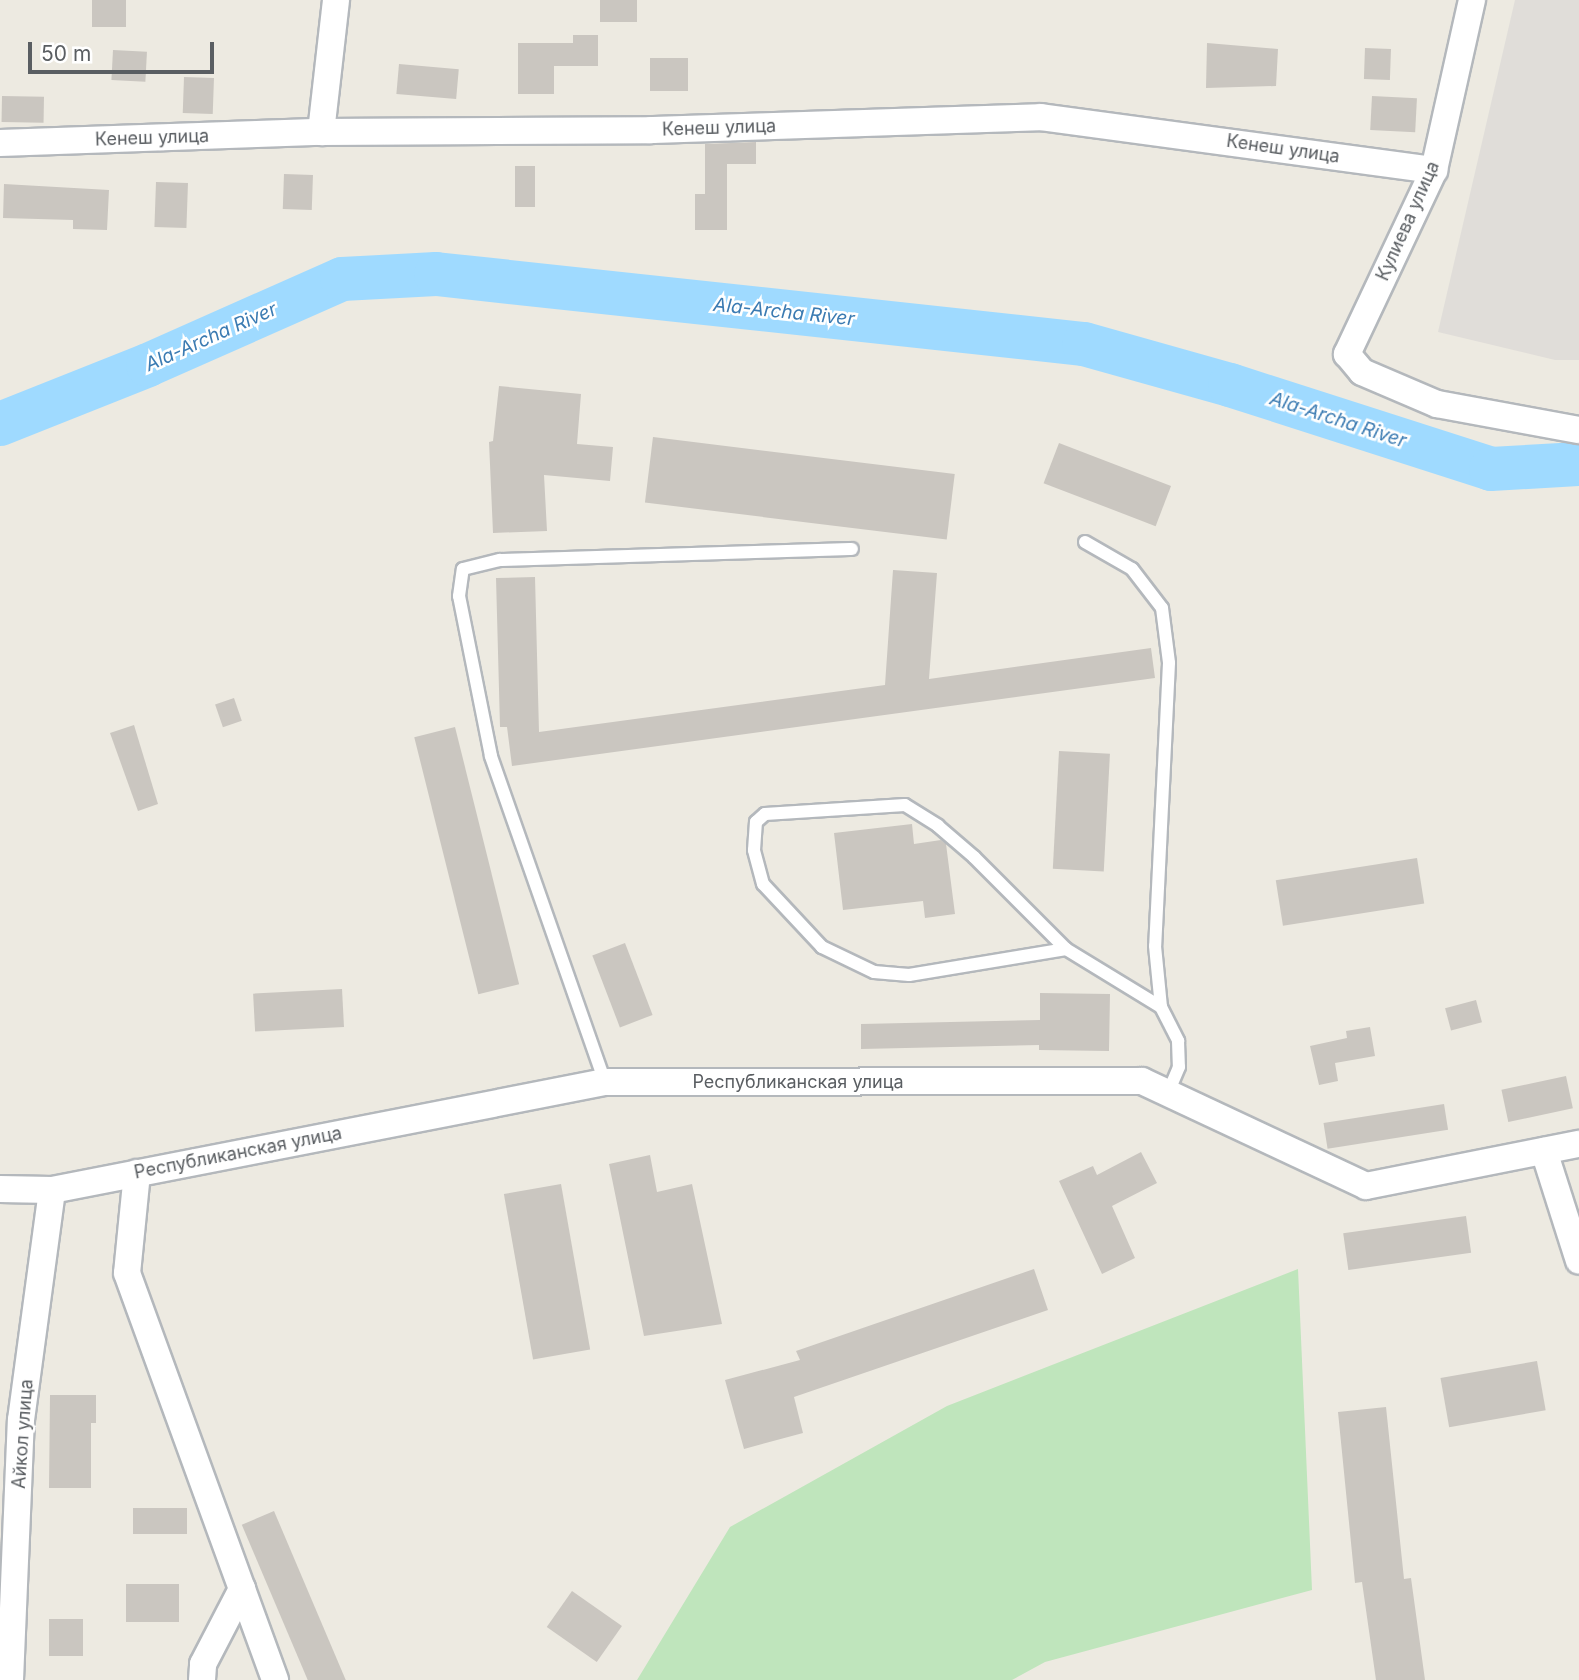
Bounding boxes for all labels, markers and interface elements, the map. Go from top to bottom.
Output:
scale bar [32,28,217,72]
text: 50 m [41,41,91,66]
street label: Кенеш улица [662,115,776,141]
street label: Кенеш улица [95,125,209,151]
street label: Кенеш улица [1225,130,1341,168]
street label: Кулиева улица [1372,158,1444,284]
water label: Ala-Archa River [712,293,856,331]
water label: Ala-Archa River [142,298,280,376]
water label: Ala-Archa River [1267,387,1409,453]
street label: Республиканская улица [692,1071,904,1093]
street label: Республиканская улица [132,1122,344,1184]
street label: Айкол улица [8,1378,38,1490]

